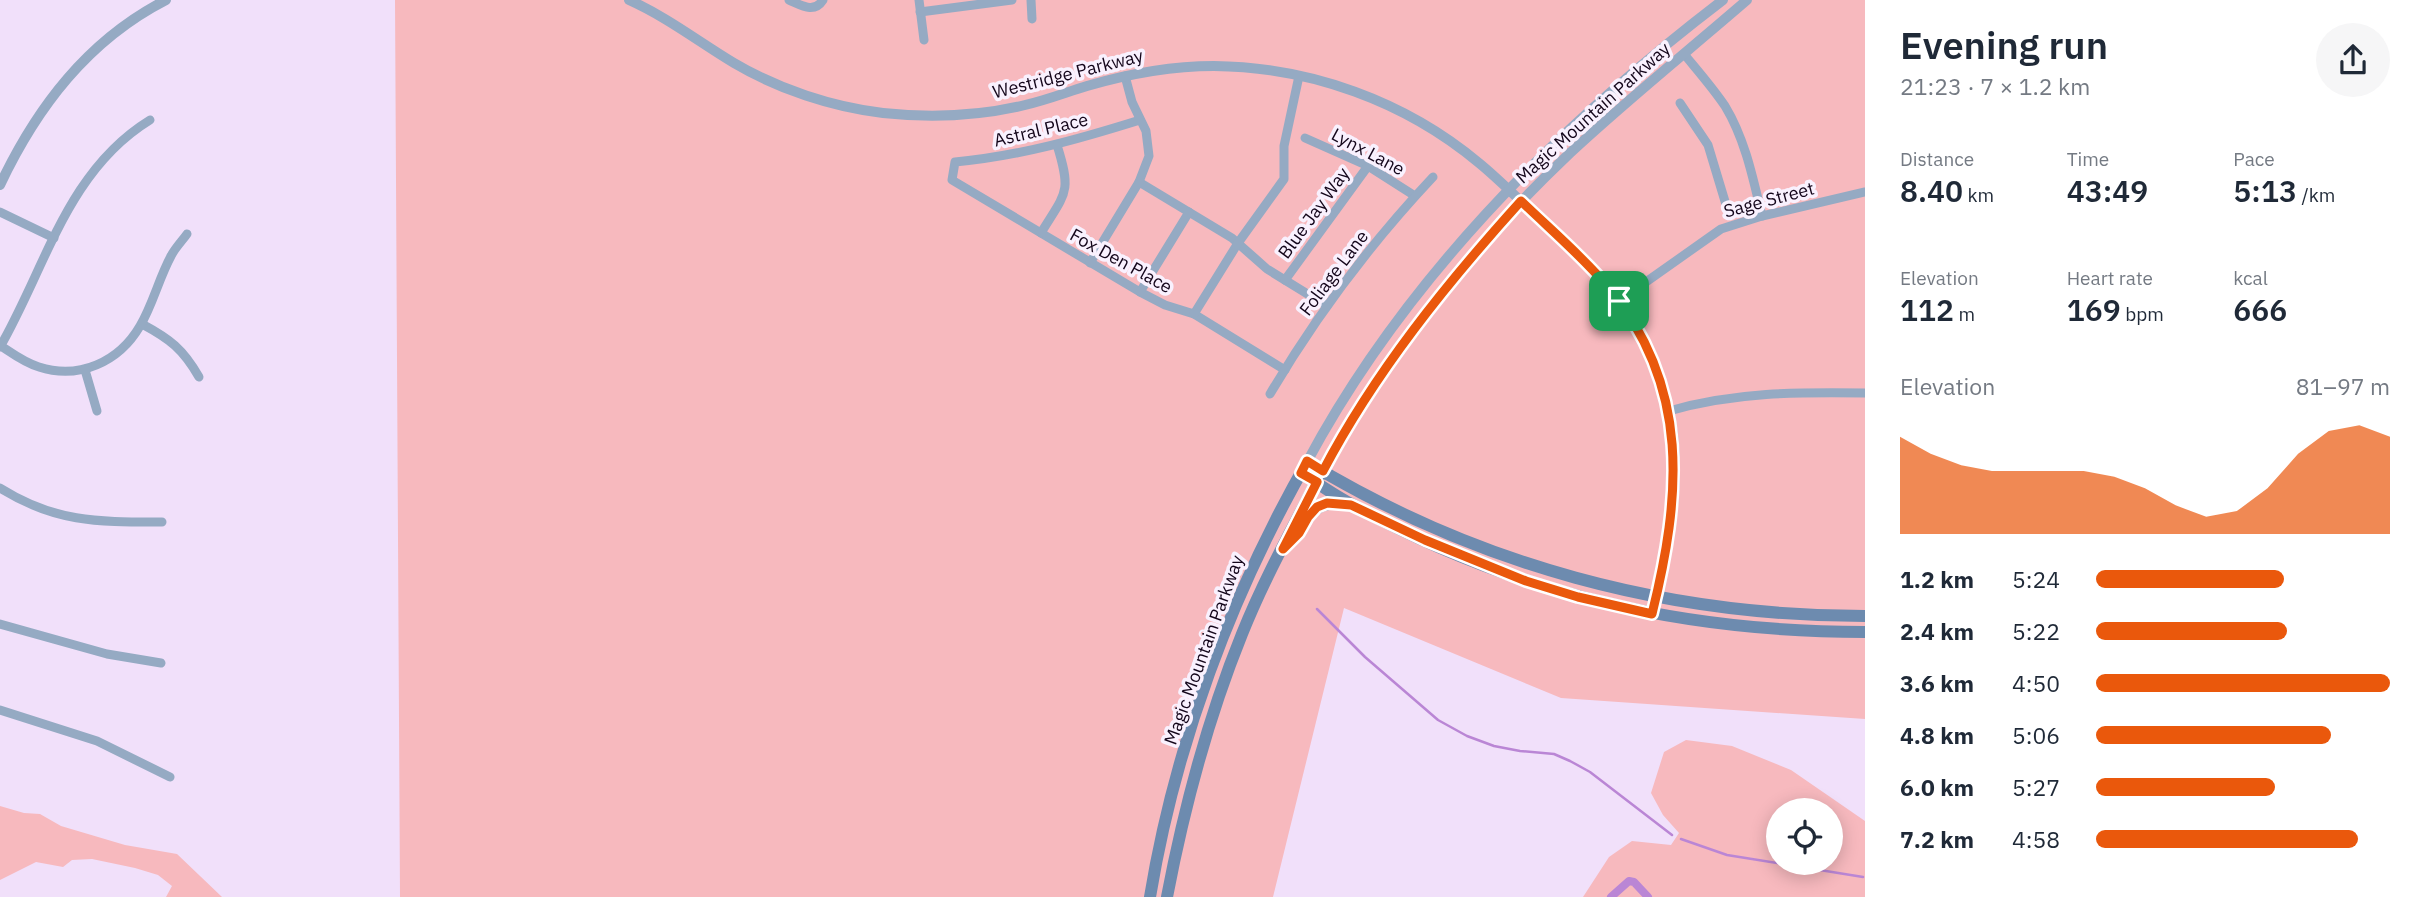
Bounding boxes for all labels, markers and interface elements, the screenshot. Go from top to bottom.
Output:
text: Evening run [1900,20,2108,69]
button: share [2316,23,2390,97]
street label: Magic Mountain Parkway [1511,37,1675,188]
street label: Westridge Parkway [990,44,1146,103]
text: 21:23 · 7 × 1.2 km [1900,71,2090,101]
street label: Astral Place [992,107,1090,152]
street label: Lynx Lane [1328,123,1409,180]
text: Distance [1900,147,1974,171]
text: Time [2067,147,2109,171]
text: Pace [2233,147,2275,171]
street label: Blue Jay Way [1273,163,1354,263]
text: 8.40 [1900,171,1963,210]
text: 43:49 [2067,171,2148,210]
text: 5:13 [2233,171,2297,210]
street label: Sage Street [1721,176,1817,223]
text: km [1963,183,1994,207]
text: /km [2297,183,2335,207]
street label: Fox Den Place [1066,223,1177,298]
street label: Foliage Lane [1294,225,1373,320]
text: Elevation [1900,266,1979,290]
text: Heart rate [2067,266,2153,290]
text: kcal [2233,266,2268,290]
pin [1589,271,1649,331]
icon: arrive [1600,282,1638,320]
text: 112 [1900,290,1954,329]
text: 169 [2067,290,2121,329]
text: 666 [2233,290,2287,329]
text: m [1954,302,1975,326]
text: bpm [2121,302,2164,326]
text: Elevation [1900,371,1995,401]
text: 81–97 m [2296,371,2390,401]
street label: Magic Mountain Parkway [1158,552,1249,748]
text: 1.2 km [1900,564,1974,594]
text: 5:24 [2012,564,2060,594]
text: 2.4 km [1900,616,1974,646]
text: 5:22 [2012,616,2060,646]
text: 3.6 km [1900,668,1974,698]
text: 4:50 [2012,668,2060,698]
text: 4.8 km [1900,720,1974,750]
text: 5:06 [2012,720,2060,750]
text: 6.0 km [1900,772,1974,802]
text: 5:27 [2012,772,2060,802]
map controls [1766,798,1843,875]
button: locate [1766,798,1843,875]
text: 7.2 km [1900,824,1974,854]
text: 4:58 [2012,824,2060,854]

